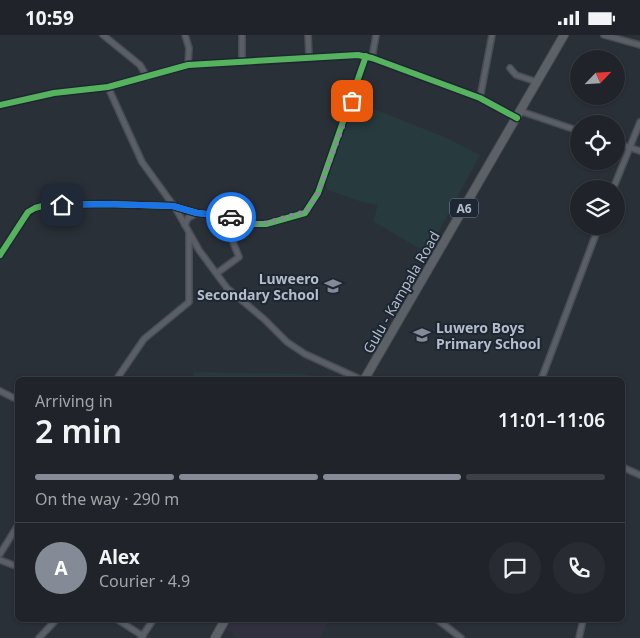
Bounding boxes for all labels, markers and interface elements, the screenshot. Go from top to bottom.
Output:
text: 10:59 [25,5,74,31]
north arrow [570,50,625,105]
map controls [570,50,625,235]
pin [331,80,373,122]
icon: bag [338,87,366,115]
button: locate [570,115,625,170]
button: layers [570,180,625,235]
pin [41,184,83,226]
icon: home [48,191,76,219]
courier [206,192,256,242]
road number: A6 [450,199,478,217]
icon: car [217,203,245,231]
street label: Gulu - Kampala Road [358,228,444,356]
place label: Luweero Secondary School [197,269,319,304]
school or university icon: Luweero Secondary School [323,276,343,296]
place label: Luwero Boys Primary School [436,318,541,353]
school or university icon: Luwero Boys Primary School [412,325,432,345]
text: Arriving in [35,390,113,412]
text: 11:01–11:06 [498,407,605,433]
text: 2 min [35,409,122,452]
text: On the way · 290 m [35,488,179,510]
button: chat [489,542,541,594]
button: phone [553,542,605,594]
text: Alex [99,544,140,570]
text: A [54,555,68,581]
text: Courier · 4.9 [99,570,190,592]

